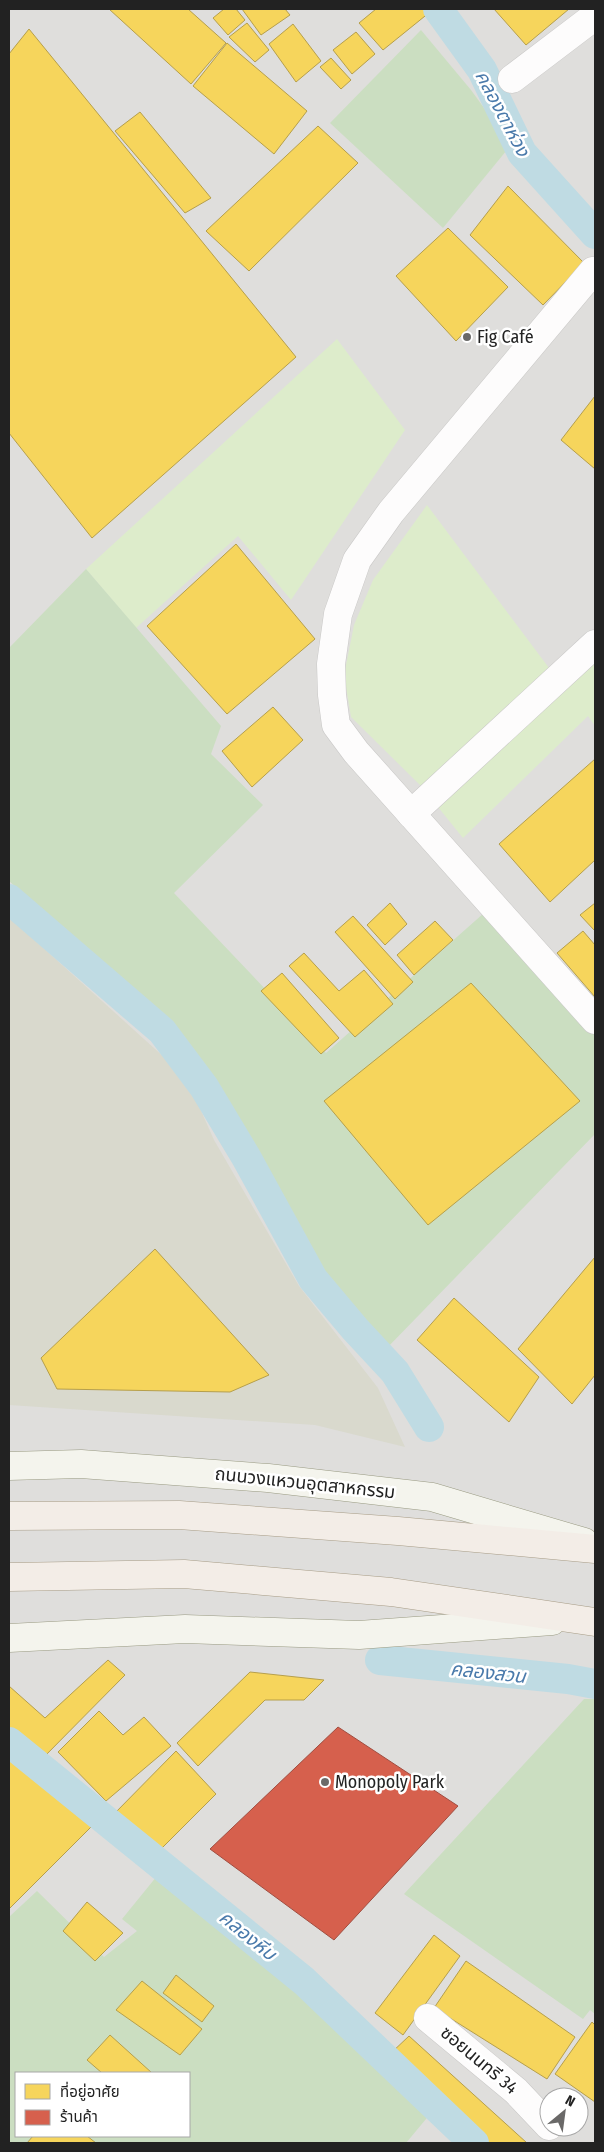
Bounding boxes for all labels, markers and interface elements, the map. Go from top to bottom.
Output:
water label: คลองตาห่วง [470,66,535,161]
place label: Fig Café [477,326,534,348]
marker: Fig Café [461,331,473,343]
street label: ถนนวงแหวนอุตสาหกรรม [214,1463,396,1503]
water label: คลองสวน [449,1657,528,1688]
place label: Monopoly Park [335,1771,445,1793]
marker: Monopoly Park [319,1776,331,1788]
water label: คลองหีบ [215,1906,282,1966]
street label: ซอยนนทรี 34 [436,2021,522,2099]
legend [15,2072,190,2137]
text: ที่อยู่อาศัย [60,2081,120,2101]
north arrow [539,2087,589,2137]
text: N [562,2092,578,2111]
text: ร้านค้า [60,2108,98,2126]

